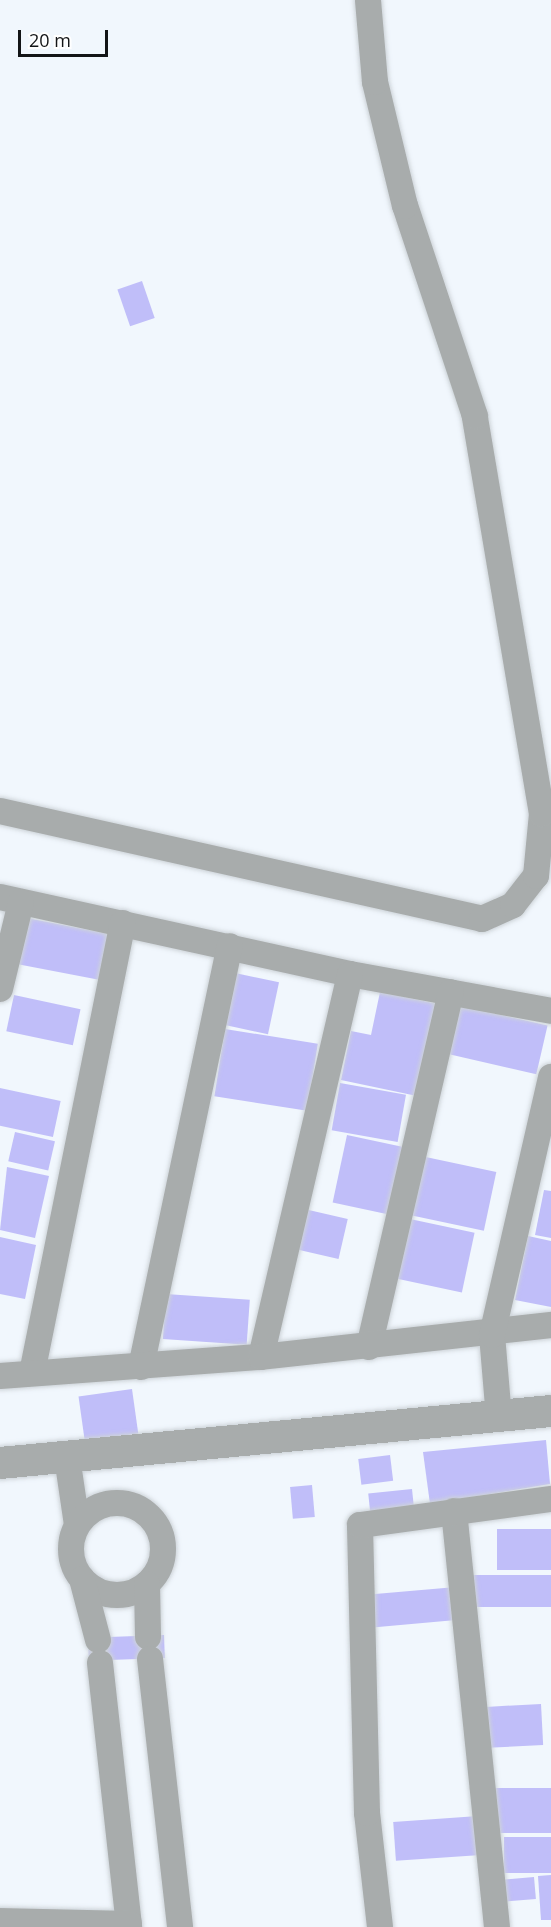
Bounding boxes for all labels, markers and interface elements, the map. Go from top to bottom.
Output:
scale bar [21,18,111,56]
text: 20 m [29,28,71,52]

